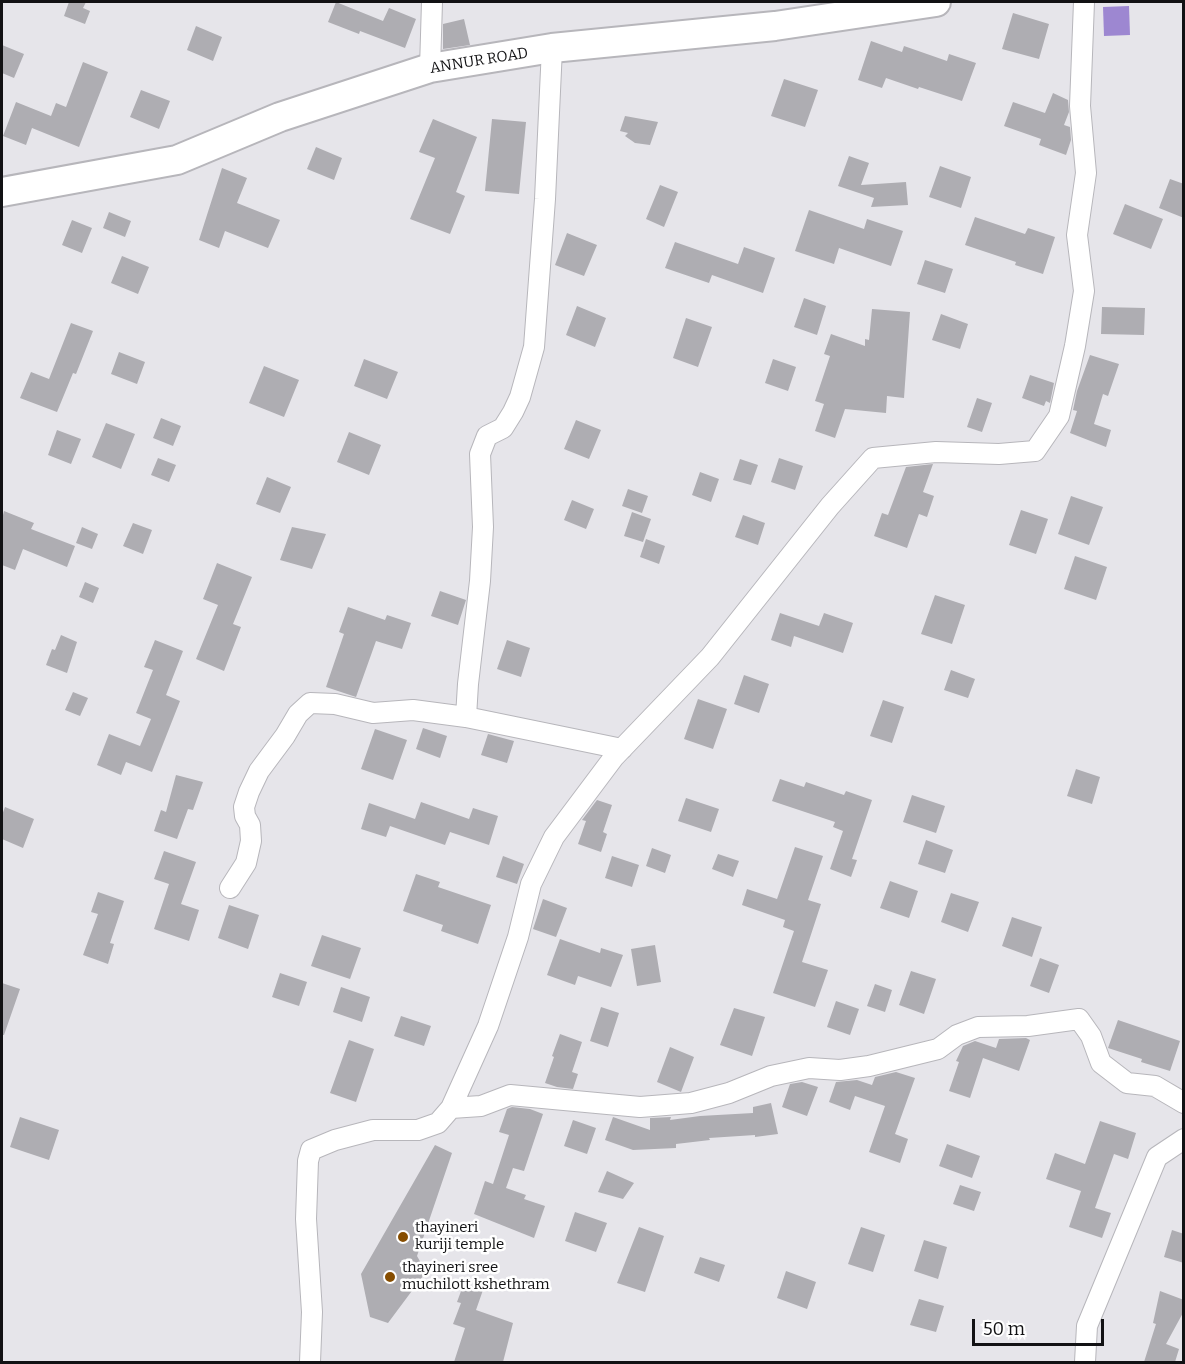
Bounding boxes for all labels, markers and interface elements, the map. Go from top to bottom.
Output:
street label: ANNUR ROAD [429,44,529,78]
place label: thayineri kuriji temple [415,1219,504,1254]
marker: thayineri kuriji temple [396,1230,410,1244]
place label: thayineri sree muchilott kshethram [402,1259,550,1294]
marker: thayineri sree muchilott kshethram [383,1270,397,1284]
scale bar [975,1307,1107,1345]
text: 50 m [983,1318,1025,1340]

